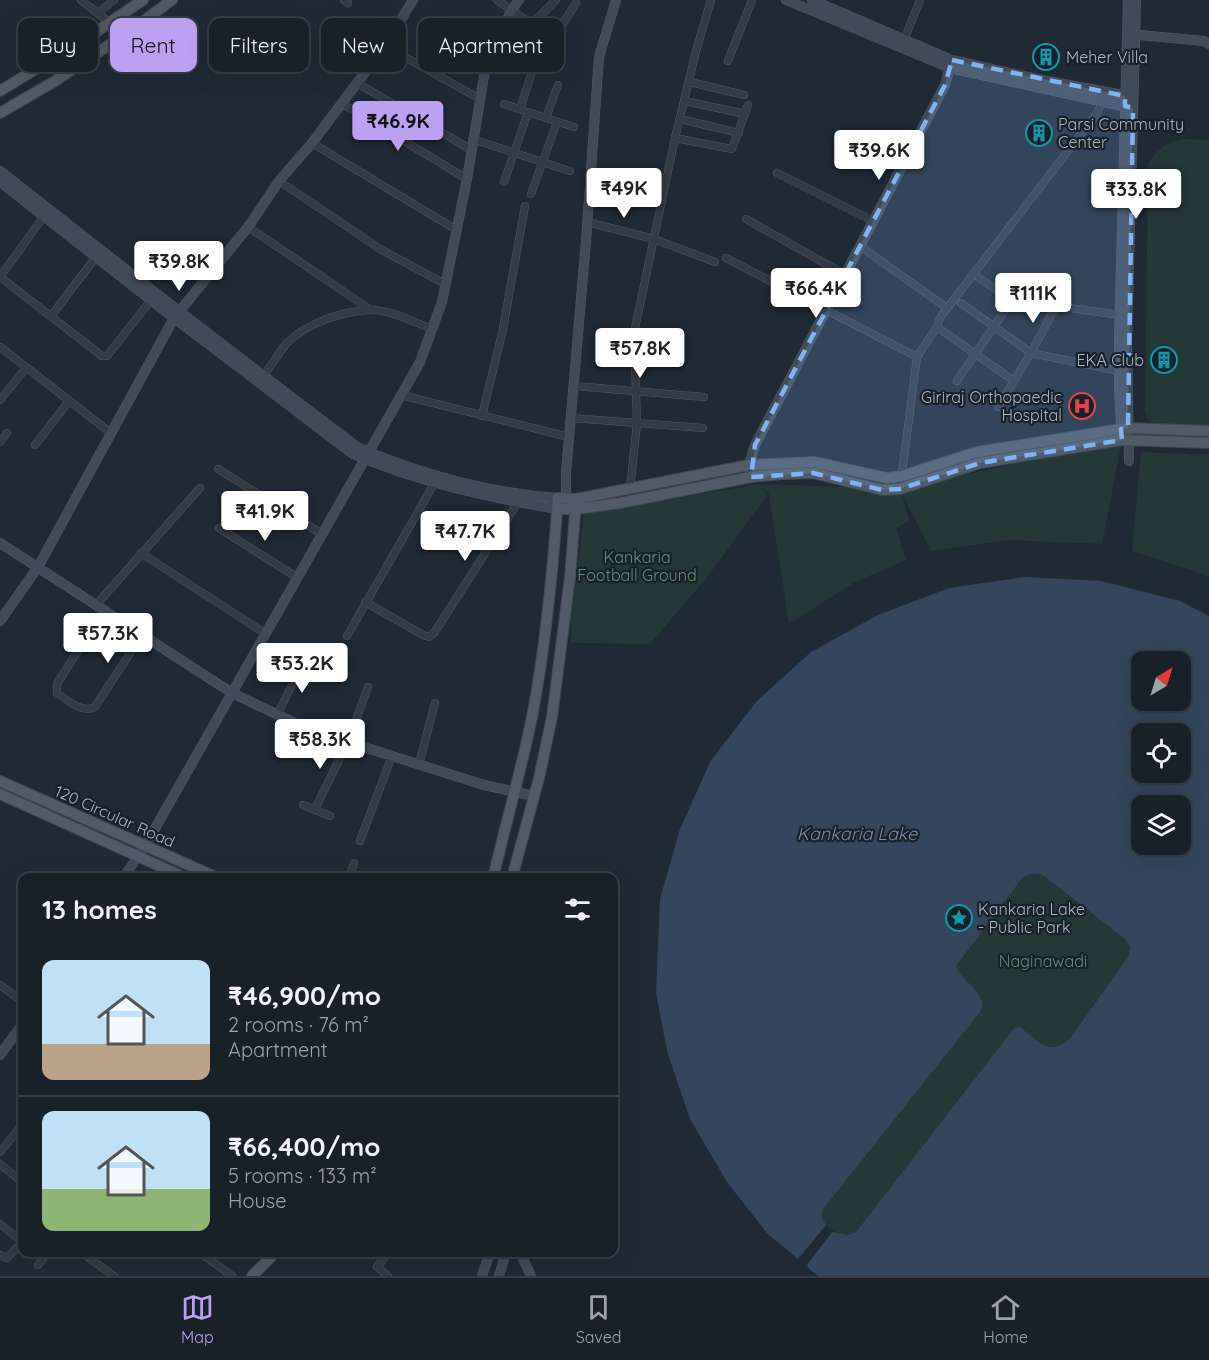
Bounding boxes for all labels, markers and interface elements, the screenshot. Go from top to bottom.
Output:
chip: Buy [18,18,98,72]
chip: Rent [110,18,197,72]
chip: Filters [209,18,309,72]
chip: New [321,18,406,72]
chip: Apartment [418,18,564,72]
building icon: Meher Villa [1031,42,1061,72]
place label: Meher Villa [1066,47,1148,67]
pin: ₹46.9K [349,101,447,152]
text: ₹46.9K [366,108,430,133]
place label: Parsi Community Center [1058,114,1184,152]
building icon: Parsi Community Center [1024,118,1054,148]
pin: ₹39.6K [830,130,928,181]
text: ₹39.6K [848,137,910,162]
pin: ₹49K [588,168,660,219]
pin: ₹33.8K [1087,169,1185,220]
text: ₹49K [601,175,647,200]
text: ₹33.8K [1105,176,1167,201]
pin: ₹39.8K [130,241,228,292]
text: ₹39.8K [148,248,210,273]
pin: ₹66.4K [767,268,865,319]
pin: ₹111K [991,273,1075,324]
text: ₹66.4K [785,275,847,300]
text: ₹111K [1009,280,1057,305]
pin: ₹57.8K [591,328,689,379]
text: ₹57.8K [609,335,671,360]
building icon: EKA Club [1149,345,1179,375]
place label: EKA Club [1077,350,1144,370]
place label: Giriraj Orthopaedic Hospital [921,387,1062,425]
hospital icon: Giriraj Orthopaedic Hospital [1067,391,1097,421]
pin: ₹41.9K [216,491,314,542]
text: ₹41.9K [235,498,295,523]
pin: ₹47.7K [416,511,514,562]
text: ₹47.7K [435,518,495,543]
park label: Kankaria Football Ground [577,547,697,585]
pin: ₹57.3K [59,613,157,664]
text: ₹57.3K [78,620,138,645]
pin: ₹53.2K [253,643,351,694]
text: ₹53.2K [271,650,333,675]
north arrow [1131,651,1191,711]
map controls [1131,651,1191,855]
pin: ₹58.3K [271,719,369,770]
button: locate [1131,723,1191,783]
text: ₹58.3K [289,726,351,751]
street label: 120 Circular Road [52,781,178,851]
button: layers [1131,795,1191,855]
water label: Kankaria Lake [797,822,918,845]
text: 13 homes [42,893,157,926]
icon: filters [561,893,594,926]
place label: Kankaria Lake - Public Park [978,899,1085,937]
place icon: Kankaria Lake - Public Park [944,903,974,933]
park label: Naginawadi [999,951,1087,971]
text: ₹46,900/mo [228,979,381,1012]
icon: home [90,984,162,1056]
text: 2 rooms · 76 m² [228,1012,369,1037]
text: Apartment [228,1037,328,1062]
text: ₹66,400/mo [228,1130,380,1163]
icon: home [90,1135,162,1207]
text: 5 rooms · 133 m² [228,1163,377,1188]
text: House [228,1188,287,1213]
tab: Map [181,1291,214,1347]
tab: Saved [576,1291,621,1347]
tab: Home [983,1291,1028,1347]

